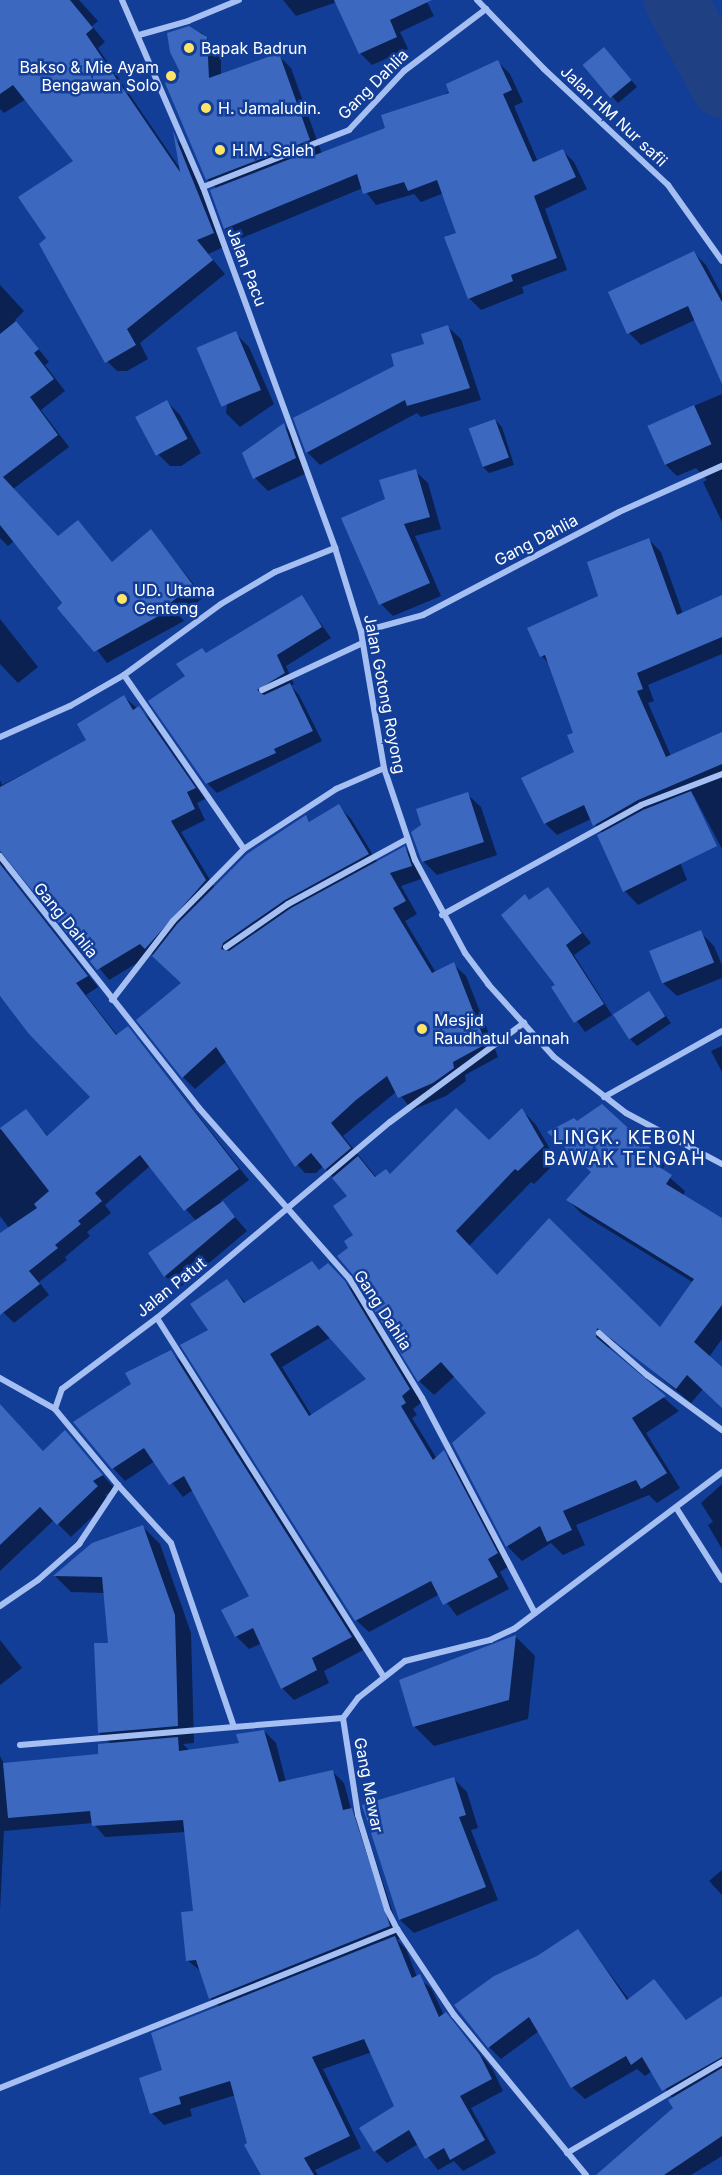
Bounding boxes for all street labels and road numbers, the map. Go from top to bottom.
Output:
street label: Gang Dahlia [334,45,412,123]
street label: Jalan HM Nur safii [557,62,671,170]
street label: Jalan Pacu [223,225,271,309]
street label: Gang Dahlia [491,510,581,570]
street label: Jalan Gotong Royong [360,613,410,775]
street label: Gang Dahlia [30,878,102,962]
street label: Jalan Patut [132,1253,210,1321]
street label: Gang Dahlia [350,1266,416,1354]
street label: Gang Mawar [350,1736,388,1834]

